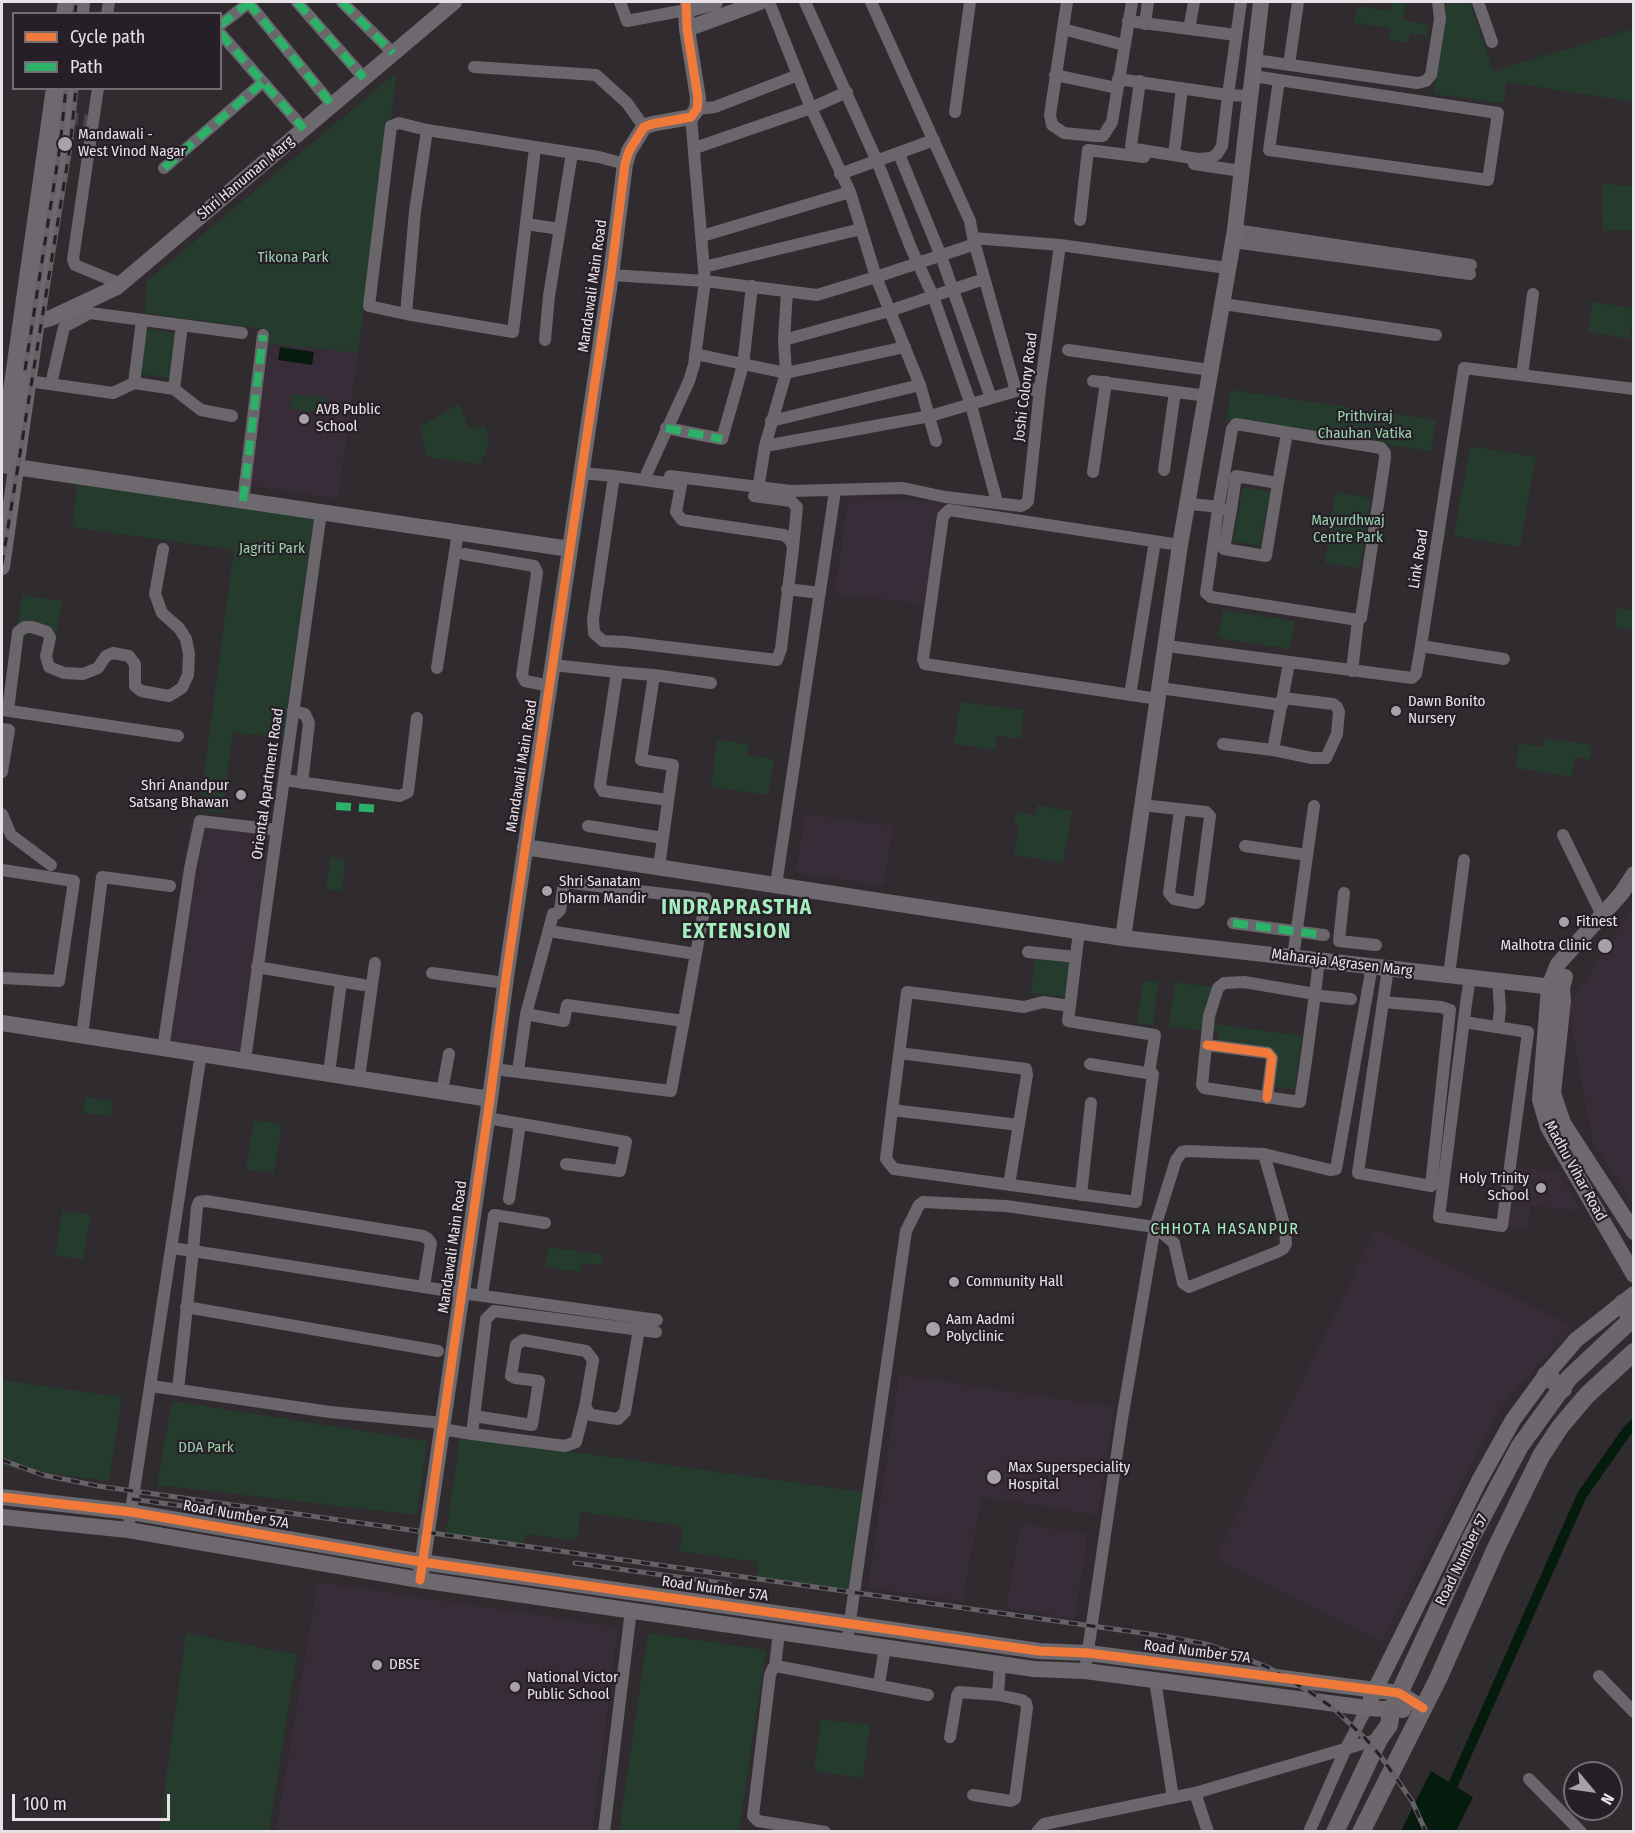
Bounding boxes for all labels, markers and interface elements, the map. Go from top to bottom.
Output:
legend [12,12,222,90]
text: Cycle path [70,26,145,48]
text: Path [70,56,103,78]
place label: Mandawali - West Vinod Nagar [78,126,186,161]
street label: Shri Hanuman Marg [194,132,298,224]
marker: Mandawali - West Vinod Nagar [56,135,74,153]
street label: Mandawali Main Road [575,219,611,353]
park label: Tikona Park [258,249,328,267]
street label: Joshi Colony Road [1010,331,1042,443]
place label: AVB Public School [316,401,381,436]
park label: Prithviraj Chauhan Vatika [1318,408,1412,443]
marker: AVB Public School [297,412,311,426]
park label: Mayurdhwaj Centre Park [1311,512,1385,547]
street label: Link Road [1405,528,1433,590]
park label: Jagriti Park [239,540,305,558]
place label: Dawn Bonito Nursery [1408,693,1485,728]
street label: Mandawali Main Road [503,699,541,833]
marker: Dawn Bonito Nursery [1389,704,1403,718]
street label: Oriental Apartment Road [248,707,288,861]
place label: Shri Anandpur Satsang Bhawan [129,777,229,812]
marker: Shri Anandpur Satsang Bhawan [234,788,248,802]
place label: Shri Sanatam Dharm Mandir [559,873,646,908]
marker: Shri Sanatam Dharm Mandir [540,884,554,898]
district label: INDRAPRASTHA EXTENSION [661,895,813,945]
place label: Fitnest [1576,913,1617,931]
marker: Fitnest [1557,915,1571,929]
place label: Malhotra Clinic [1501,937,1592,955]
marker: Malhotra Clinic [1596,937,1614,955]
street label: Maharaja Agrasen Marg [1270,945,1414,981]
street label: Madhu Vihar Road [1540,1118,1610,1224]
place label: Holy Trinity School [1459,1170,1529,1205]
street label: Mandawali Main Road [435,1180,471,1314]
marker: Holy Trinity School [1534,1181,1548,1195]
district label: CHHOTA HASANPUR [1151,1220,1299,1240]
place label: Community Hall [966,1273,1063,1291]
marker: Community Hall [947,1275,961,1289]
place label: Aam Aadmi Polyclinic [946,1311,1015,1346]
marker: Aam Aadmi Polyclinic [924,1320,942,1338]
park label: DDA Park [178,1439,234,1457]
place label: Max Superspeciality Hospital [1008,1459,1130,1494]
marker: Max Superspeciality Hospital [985,1468,1003,1486]
street label: Road Number 57A [182,1497,290,1533]
street label: Road Number 57 [1432,1511,1492,1609]
street label: Road Number 57A [661,1573,769,1605]
street label: Road Number 57A [1143,1637,1251,1667]
place label: DBSE [389,1656,420,1674]
marker: DBSE [370,1658,384,1672]
place label: National Victor Public School [527,1669,618,1704]
marker: National Victor Public School [508,1680,522,1694]
north arrow [1563,1761,1623,1821]
scale bar [15,1782,172,1820]
text: N [1597,1790,1618,1808]
text: 100 m [23,1793,67,1815]

